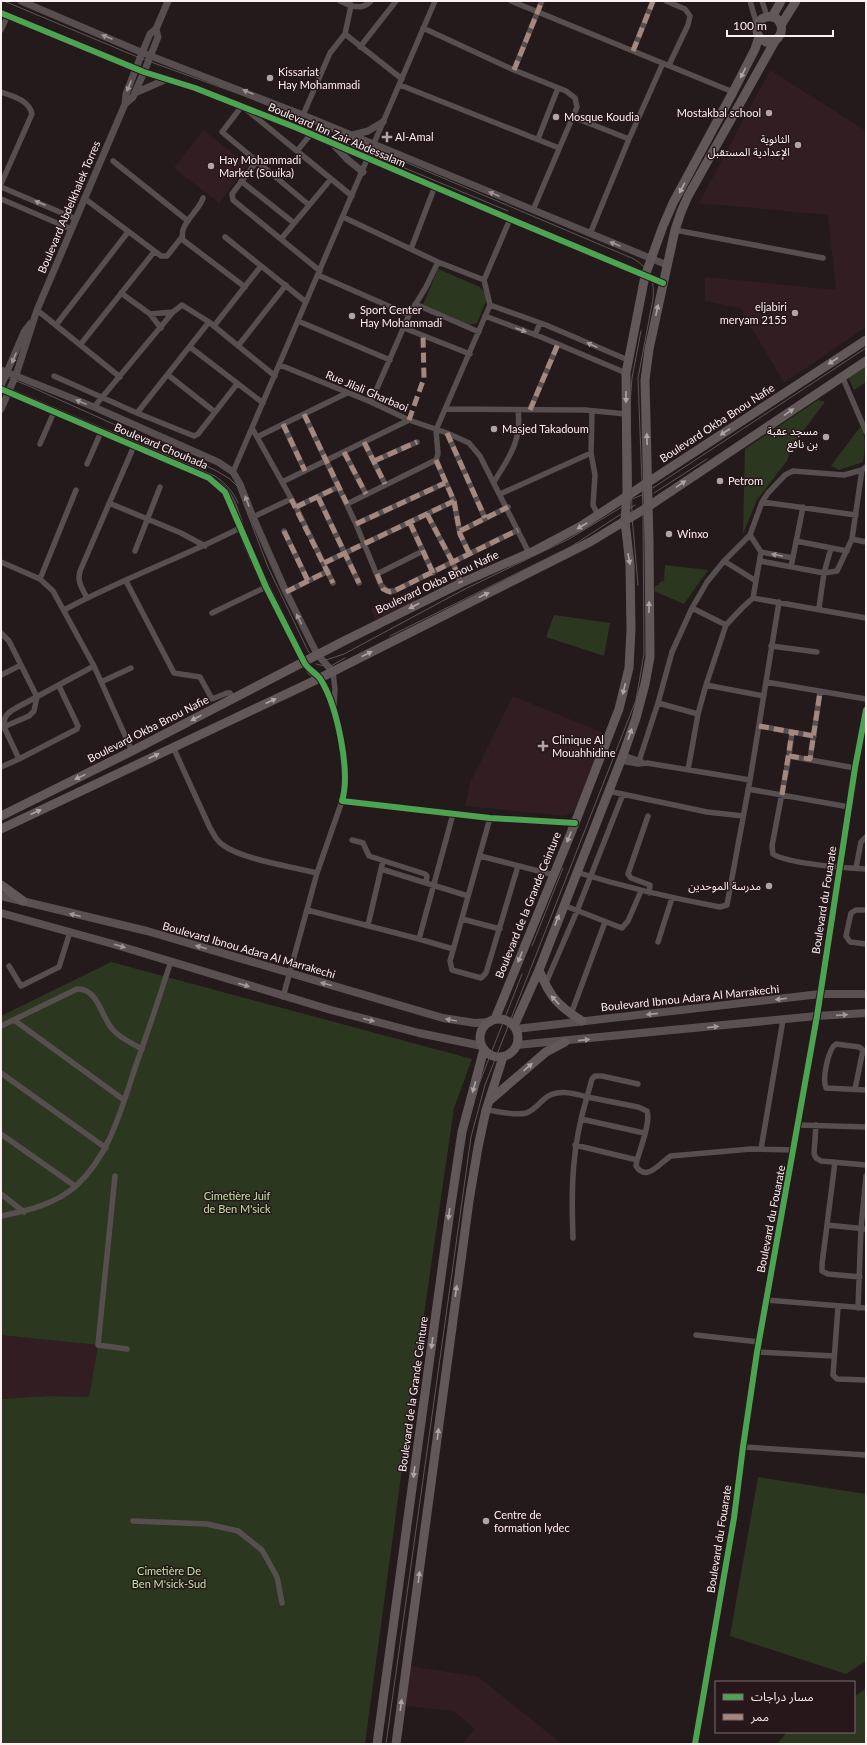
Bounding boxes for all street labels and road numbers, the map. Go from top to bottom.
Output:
street label: Boulevard Ibn Zair Abdessalam [266,100,408,169]
street label: Boulevard Abdelkhalek Torres [35,138,102,275]
street label: Rue Jilali Gharbaoi [324,367,411,414]
street label: Boulevard Okba Bnou Nafie [657,380,777,465]
street label: Boulevard Chouhada [112,420,210,471]
street label: Boulevard Okba Bnou Nafie [373,547,501,616]
street label: Boulevard Okba Bnou Nafie [85,692,211,765]
street label: Boulevard de la Grande Ceinture [492,830,563,980]
street label: Boulevard du Fouarate [809,845,838,955]
street label: Boulevard Ibnou Adara Al Marrakechi [161,919,337,981]
street label: Boulevard Ibnou Adara Al Marrakechi [600,982,780,1013]
street label: Boulevard du Fouarate [754,1164,787,1274]
street label: Boulevard de la Grande Ceinture [395,1315,430,1472]
street label: Boulevard du Fouarate [704,1484,733,1594]

